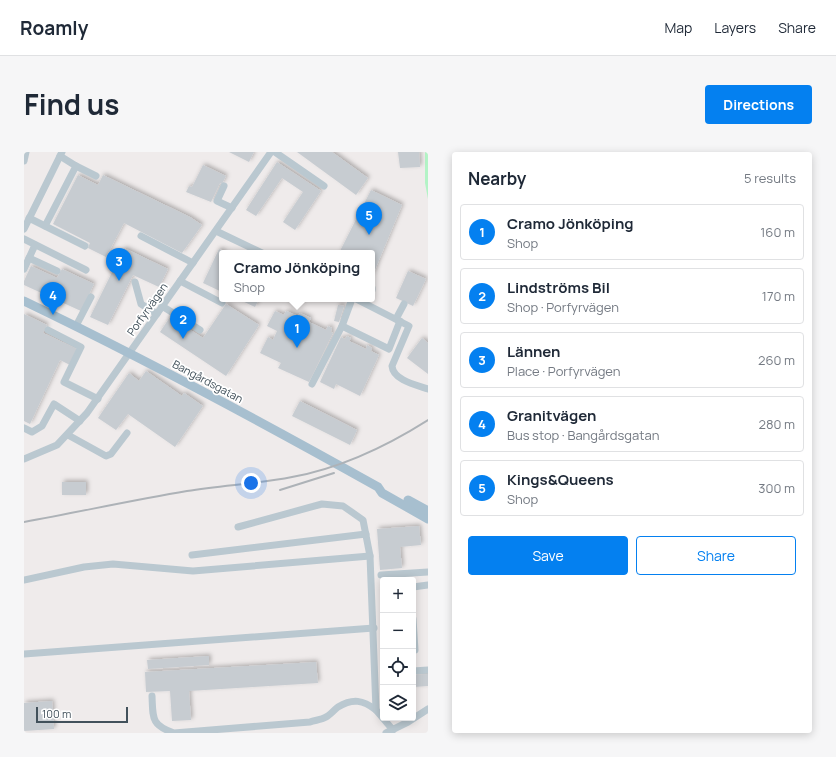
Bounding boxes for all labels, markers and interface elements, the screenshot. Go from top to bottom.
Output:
text: Roamly [20,15,88,41]
text: Map [664,18,692,37]
text: Layers [714,18,756,37]
text: Share [778,18,816,37]
text: Find us [24,85,119,123]
button: Directions [705,85,812,124]
text: Nearby [468,167,526,190]
text: 5 results [744,169,796,187]
pin: 5 [356,202,382,235]
text: Cramo Jönköping [507,213,634,234]
text: 1 [479,223,485,241]
text: 160 m [760,223,795,241]
text: Shop [507,234,538,252]
pin: 3 [106,248,132,281]
popup [219,250,375,302]
text: Cramo Jönköping [234,257,360,278]
text: Lindströms Bil [507,277,610,298]
text: Shop [234,278,265,296]
street label: Porfyrvägen [123,280,171,338]
pin: 4 [40,282,66,315]
text: 2 [478,287,486,305]
text: 170 m [762,287,795,305]
text: Shop · Porfyrvägen [507,298,619,316]
pin: 2 [170,306,196,339]
pin: 1 [284,315,310,348]
text: Lännen [507,341,560,362]
text: 3 [478,351,486,369]
text: 260 m [758,351,795,369]
street label: Bangårdsgatan [170,356,246,406]
text: Place · Porfyrvägen [507,362,620,380]
text: Granitvägen [507,405,596,426]
text: 4 [478,415,486,433]
text: 280 m [758,415,795,433]
text: Bus stop · Bangårdsgatan [507,426,659,444]
text: Kings&Queens [507,469,614,490]
your location [241,473,261,493]
text: 5 [478,479,486,497]
text: 300 m [758,479,795,497]
text: Shop [507,490,538,508]
button: Save [468,536,628,575]
button: Share [636,536,796,575]
map controls [380,577,416,721]
button: + [380,577,416,613]
button: − [380,613,416,649]
button: locate [380,649,416,685]
button: layers [380,685,416,721]
scale bar [36,705,128,724]
text: 100 m [42,706,71,721]

